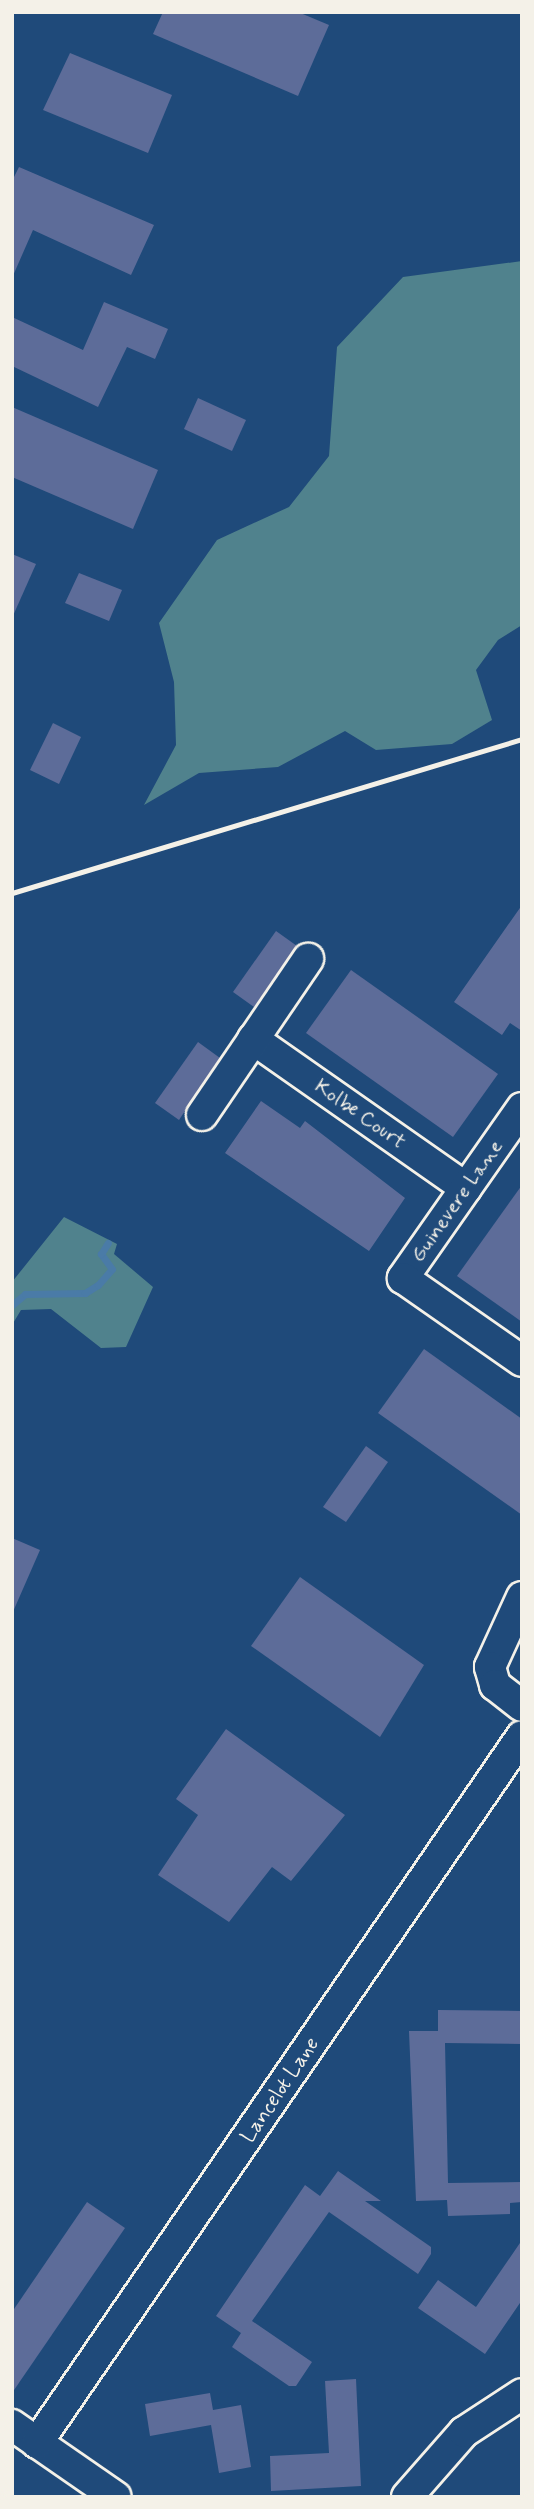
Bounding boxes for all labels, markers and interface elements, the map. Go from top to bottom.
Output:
street label: Kolbe Court [310,1073,410,1155]
street label: Guinevere Lane [407,1137,507,1265]
street label: Lancelot Lane [235,2032,325,2148]

